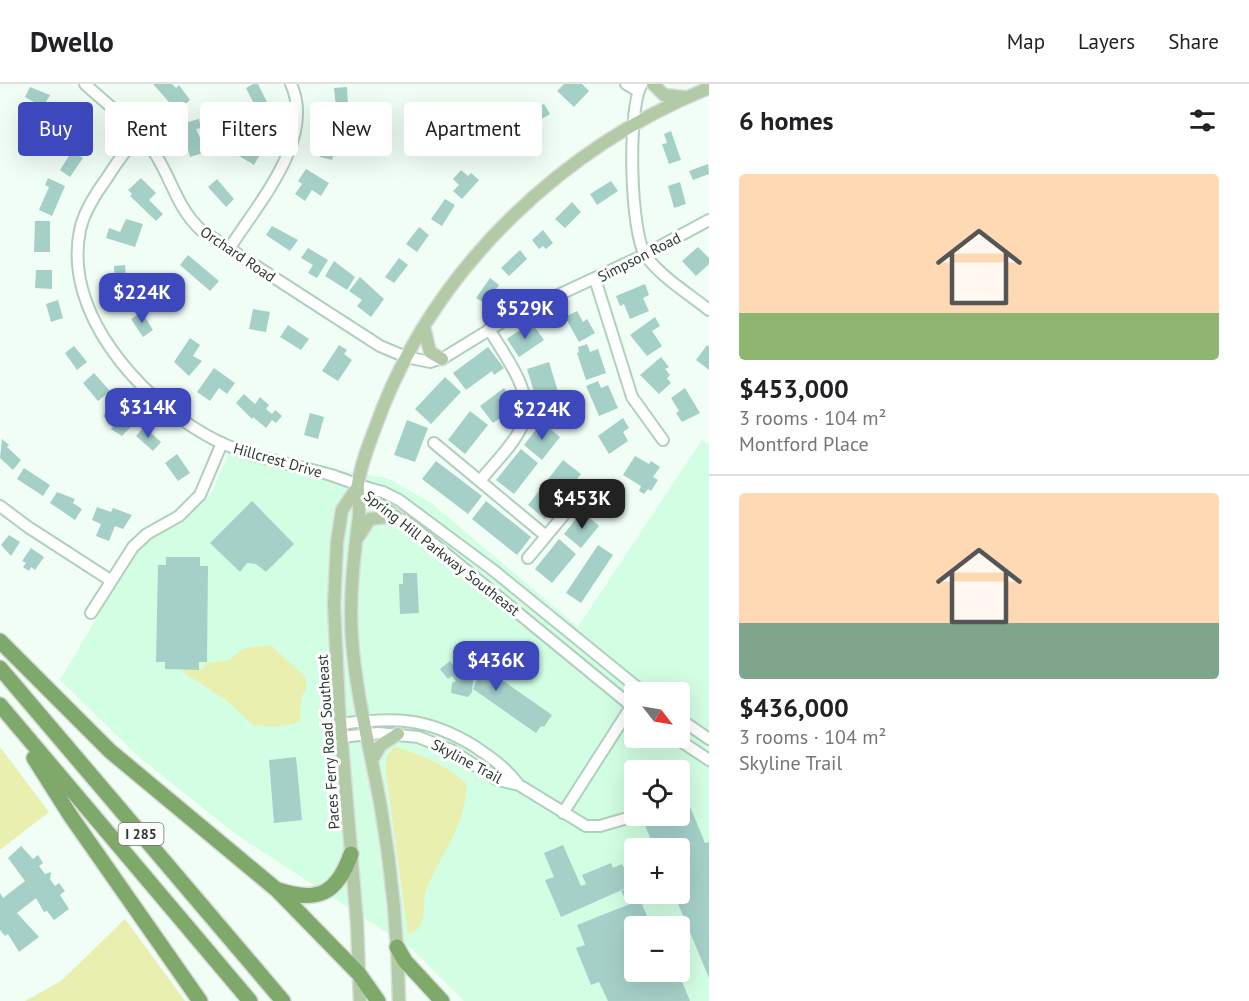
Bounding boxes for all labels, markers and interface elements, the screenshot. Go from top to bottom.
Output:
text: Dwello [30,23,114,60]
text: Map [1007,28,1045,55]
text: Layers [1078,28,1135,55]
text: Share [1168,28,1219,55]
chip: Buy [18,102,93,156]
chip: Rent [105,102,188,156]
chip: Filters [200,102,298,156]
chip: New [310,102,392,156]
chip: Apartment [404,102,542,156]
text: 6 homes [739,104,834,137]
icon: filters [1186,104,1219,137]
icon: home [925,213,1033,321]
street label: Orchard Road [197,222,279,286]
street label: Simpson Road [594,228,684,286]
pin: $224K [100,273,184,324]
text: $224K [113,279,171,305]
pin: $529K [483,289,567,340]
text: $529K [496,295,554,321]
text: $453,000 [739,372,849,405]
pin: $314K [106,388,190,439]
pin: $224K [500,390,584,441]
text: $314K [119,394,177,420]
text: $224K [513,396,571,422]
text: 3 rooms · 104 m² [739,405,886,431]
text: Montford Place [739,431,869,457]
street label: Hillcrest Drive [231,438,325,482]
pin: $453K [540,479,624,530]
text: $453K [553,485,611,511]
street label: Spring Hill Parkway Southeast [360,486,524,620]
icon: home [925,532,1033,640]
pin: $436K [454,641,538,692]
text: $436K [467,647,525,673]
street label: Paces Ferry Road Southeast [312,654,344,830]
north arrow [624,682,690,748]
map controls [624,682,690,982]
text: $436,000 [739,691,849,724]
text: 3 rooms · 104 m² [739,724,886,750]
street label: Skyline Trail [428,734,506,788]
text: Skyline Trail [739,750,842,776]
button: locate [624,760,690,826]
road number: I 285 [118,823,164,845]
button: + [624,838,690,904]
button: − [624,916,690,982]

